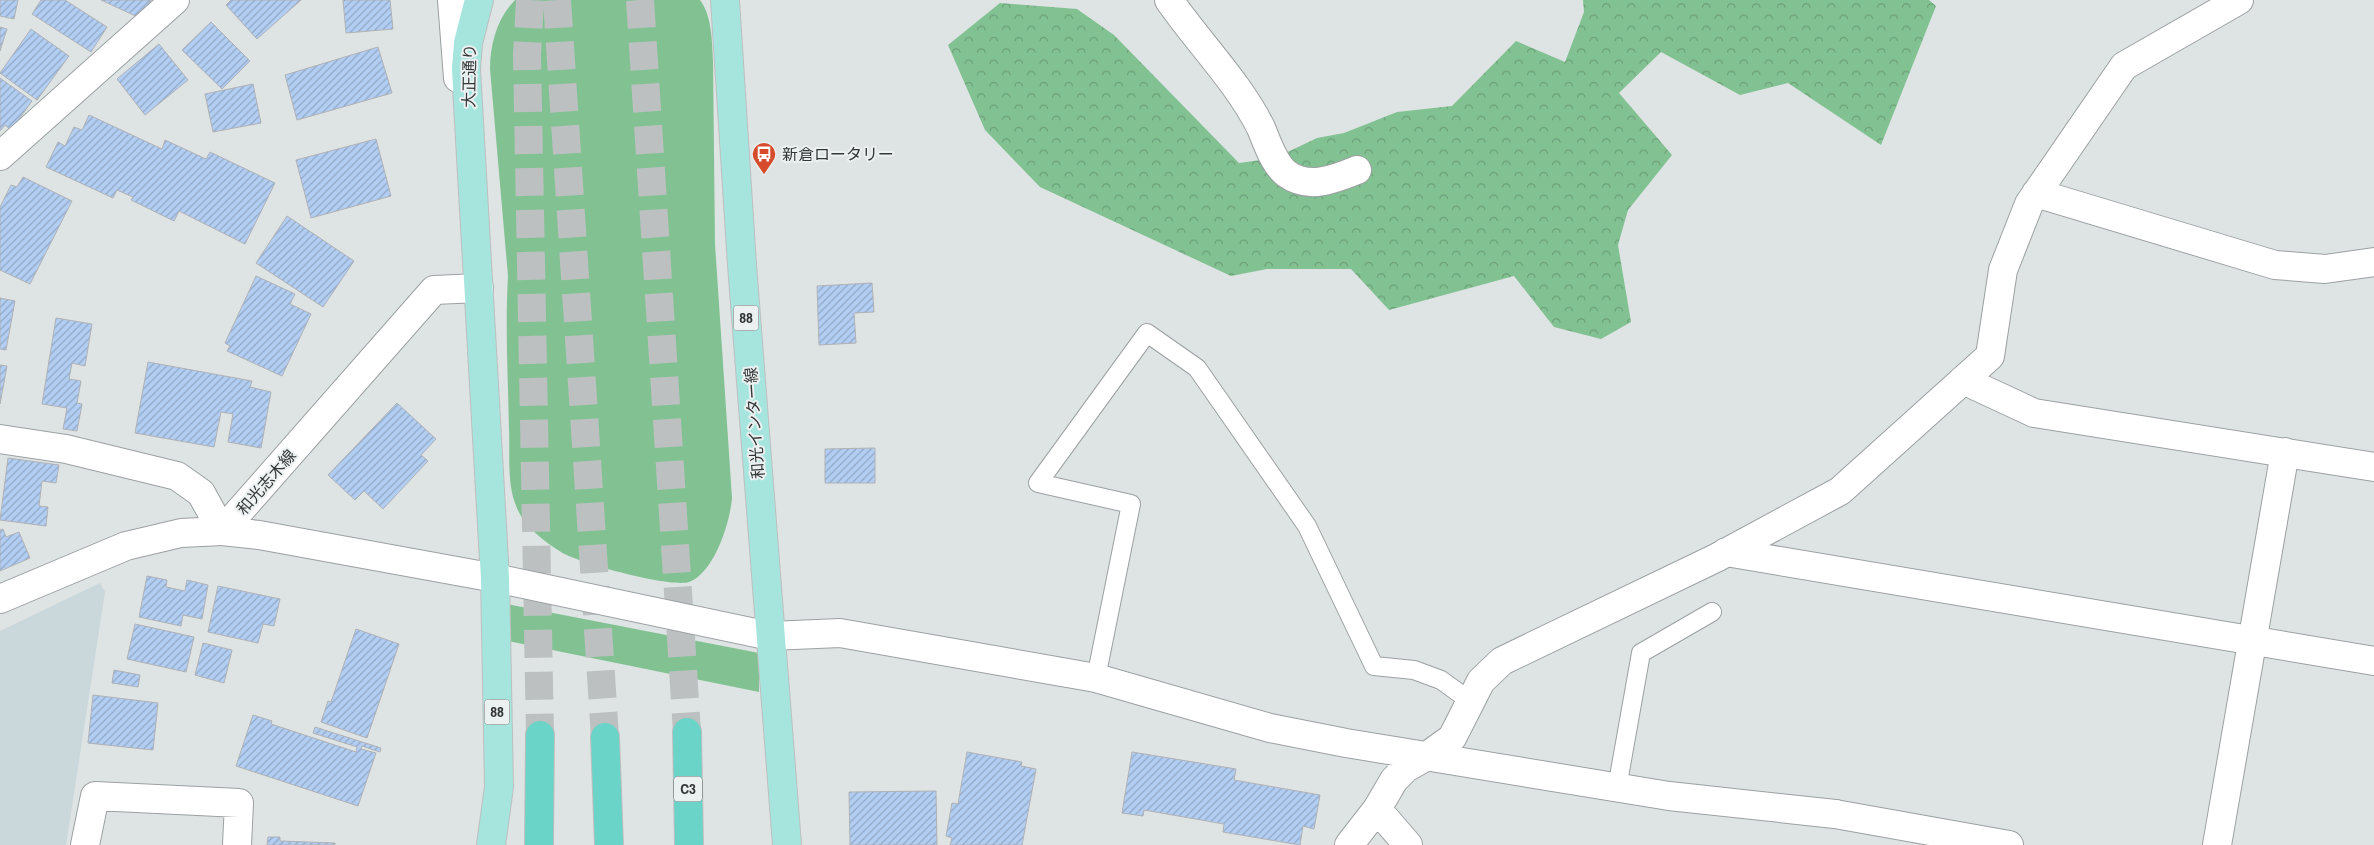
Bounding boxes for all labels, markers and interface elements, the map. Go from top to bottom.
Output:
street label: 大正通り [457,44,481,108]
bus stop icon: 新倉ロータリー [751,141,777,175]
place label: 新倉ロータリー [782,143,894,165]
road number: 88 [734,306,758,330]
street label: 和光インター線 [739,366,769,480]
street label: 和光志木線 [231,445,301,519]
road number: 88 [484,700,510,724]
road number: C3 [674,776,702,802]

